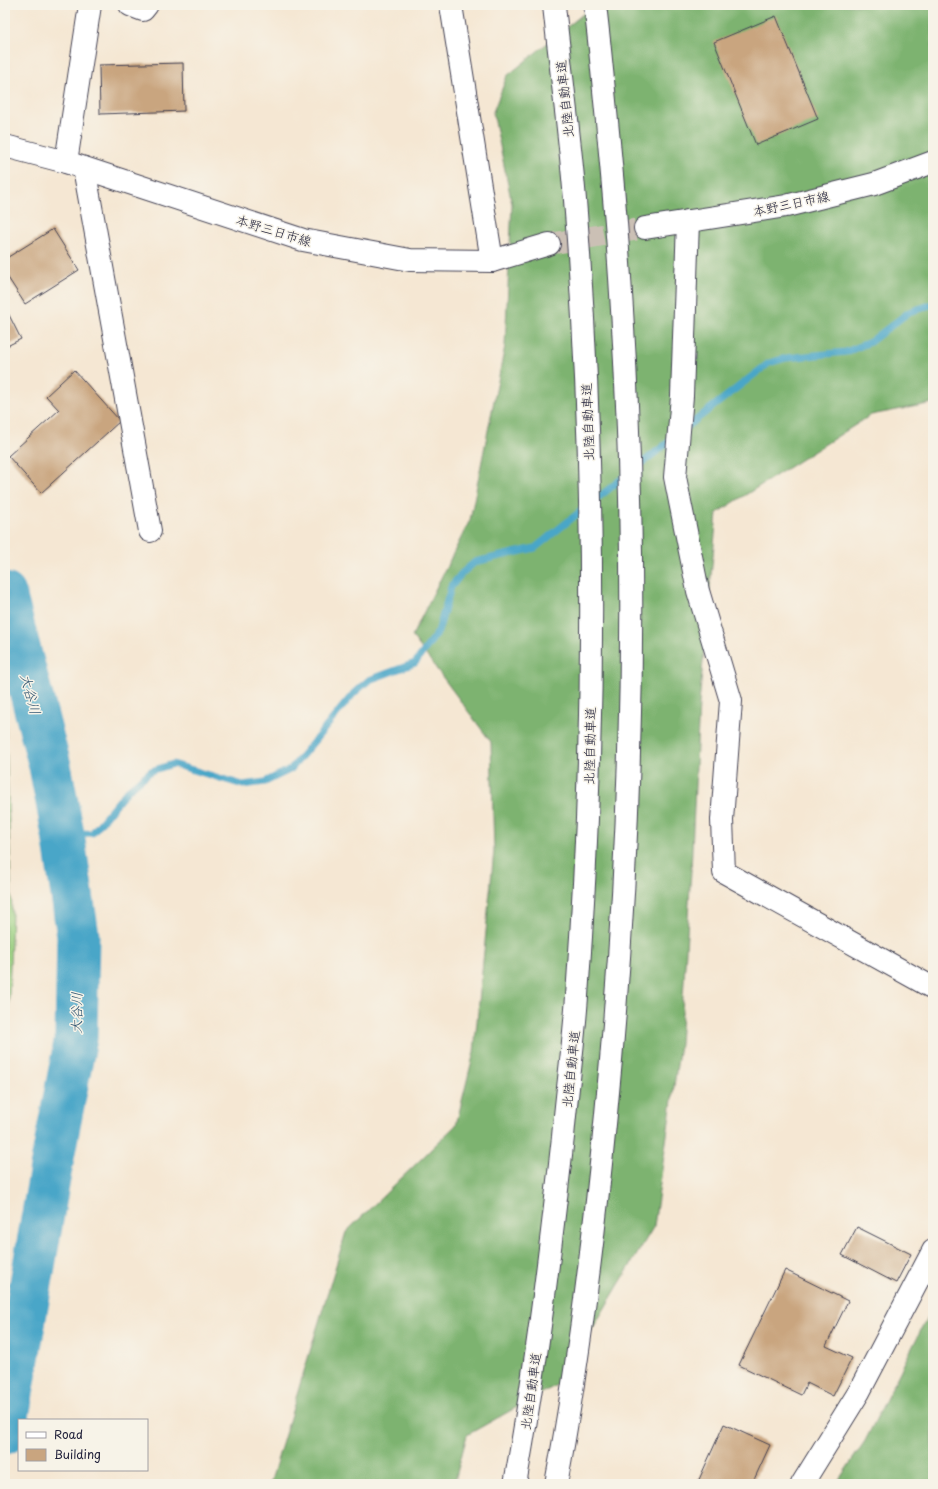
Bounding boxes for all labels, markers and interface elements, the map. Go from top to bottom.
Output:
street label: 北陸自動車道 [550,59,578,139]
street label: 本野三日市線 [751,185,832,220]
street label: 本野三日市線 [234,210,315,251]
street label: 北陸自動車道 [576,383,598,461]
water label: 大谷川 [15,671,47,717]
street label: 北陸自動車道 [579,707,599,785]
water label: 大谷川 [65,992,87,1034]
street label: 北陸自動車道 [556,1029,584,1109]
street label: 北陸自動車道 [515,1351,545,1431]
legend [18,1419,148,1471]
text: Road [54,1425,83,1443]
text: Building [54,1445,101,1463]

